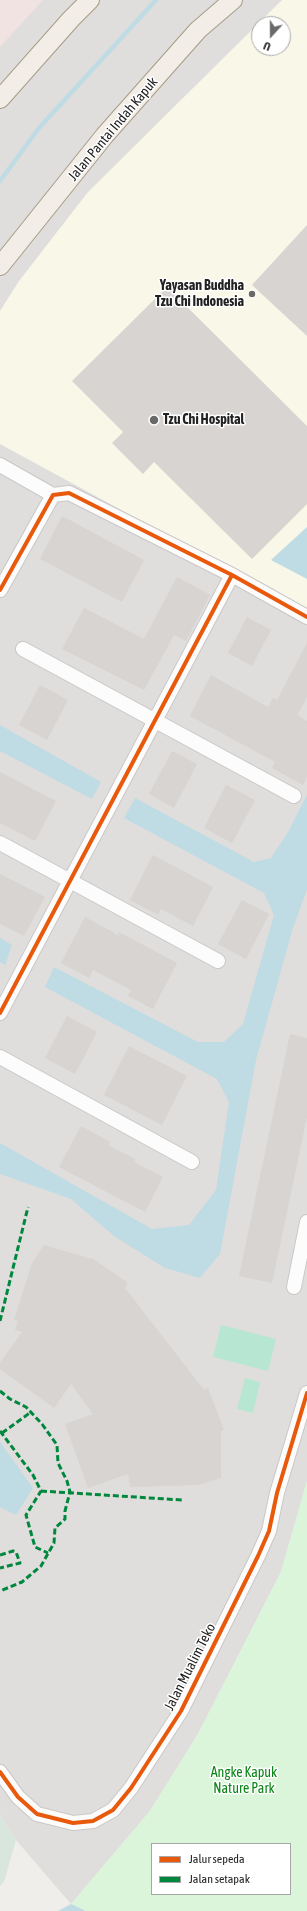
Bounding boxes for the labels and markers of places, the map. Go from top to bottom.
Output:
place label: Yayasan Buddha Tzu Chi Indonesia [155,278,244,310]
marker: Yayasan Buddha Tzu Chi Indonesia [247,289,257,299]
place label: Tzu Chi Hospital [163,412,244,428]
marker: Tzu Chi Hospital [148,414,160,426]

